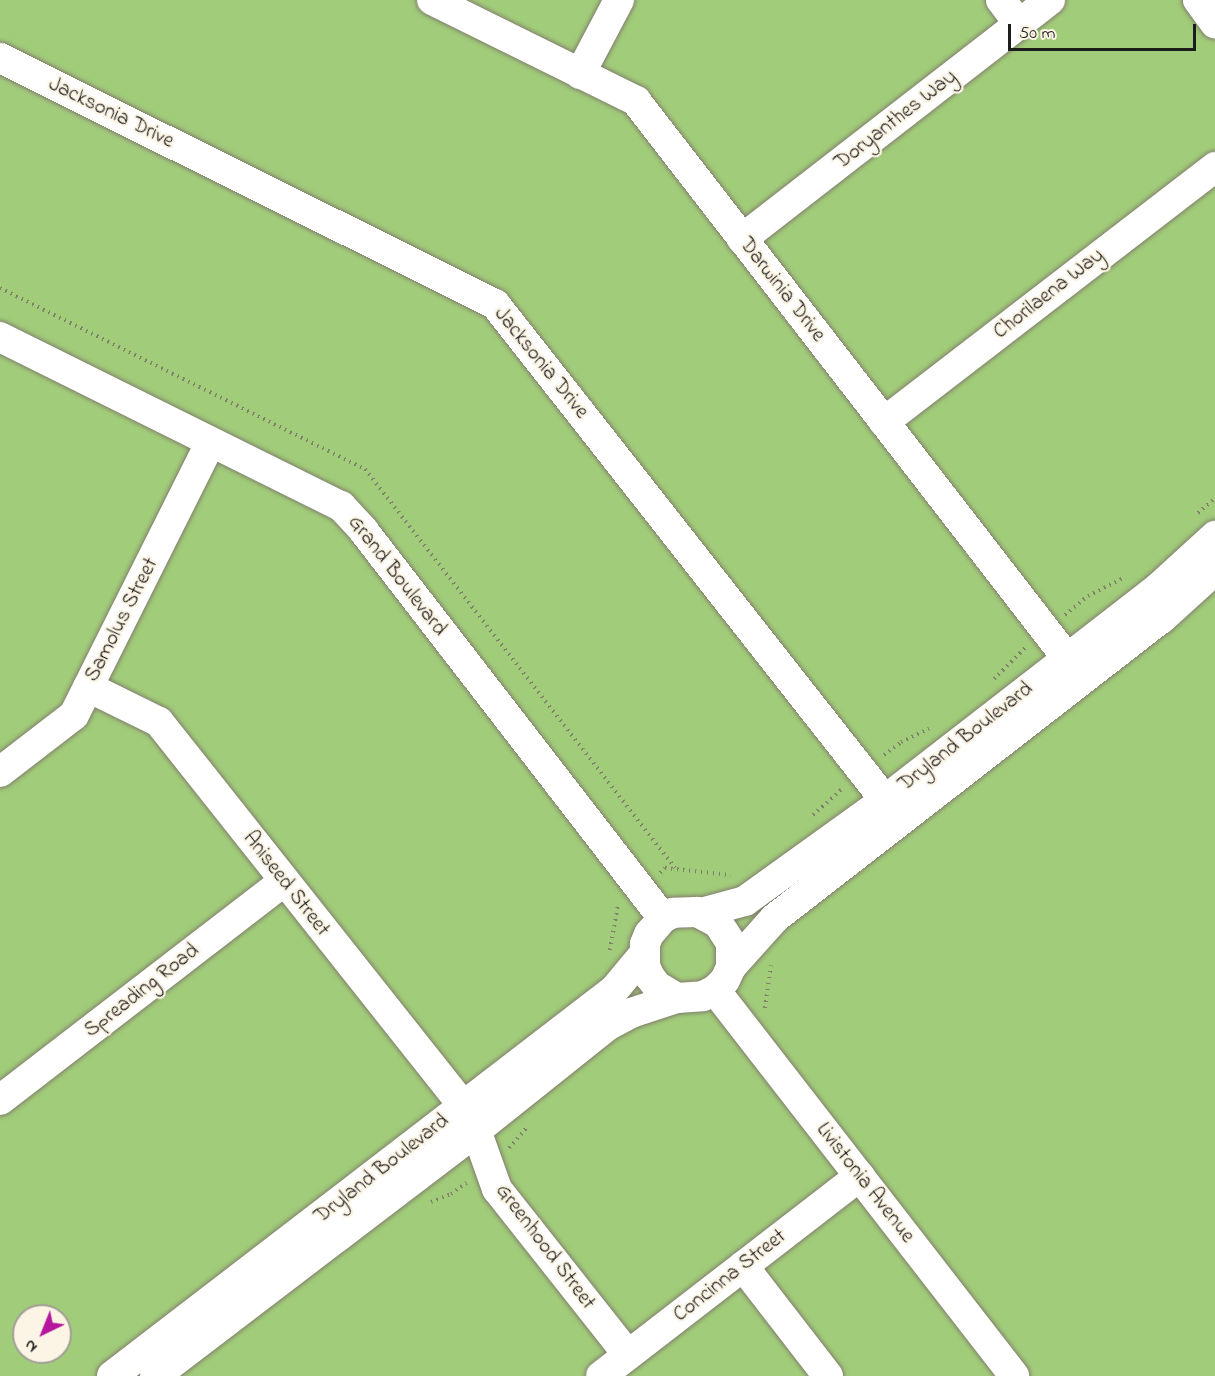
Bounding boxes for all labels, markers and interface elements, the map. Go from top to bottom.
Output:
scale bar [1011,12,1198,50]
text: 50 m [1019,21,1056,47]
street label: Doryanthes Way [830,65,962,175]
street label: Jacksonia Drive [44,72,178,154]
street label: Darwinia Drive [733,233,831,347]
street label: Chorilaena Way [989,243,1109,345]
street label: Jacksonia Drive [488,302,594,424]
street label: Grand Boulevard [342,511,452,641]
street label: Samolus Street [80,554,164,686]
street label: Dryland Boulevard [894,677,1038,797]
street label: Aniseed Street [237,826,335,942]
street label: Spreading Road [80,938,204,1044]
street label: Dryland Boulevard [310,1109,454,1229]
street label: Livistonia Avenue [810,1118,920,1248]
street label: Greenhood Street [490,1179,600,1315]
street label: Concinna Street [669,1224,791,1328]
north arrow [12,1304,72,1364]
text: N [19,1333,43,1358]

